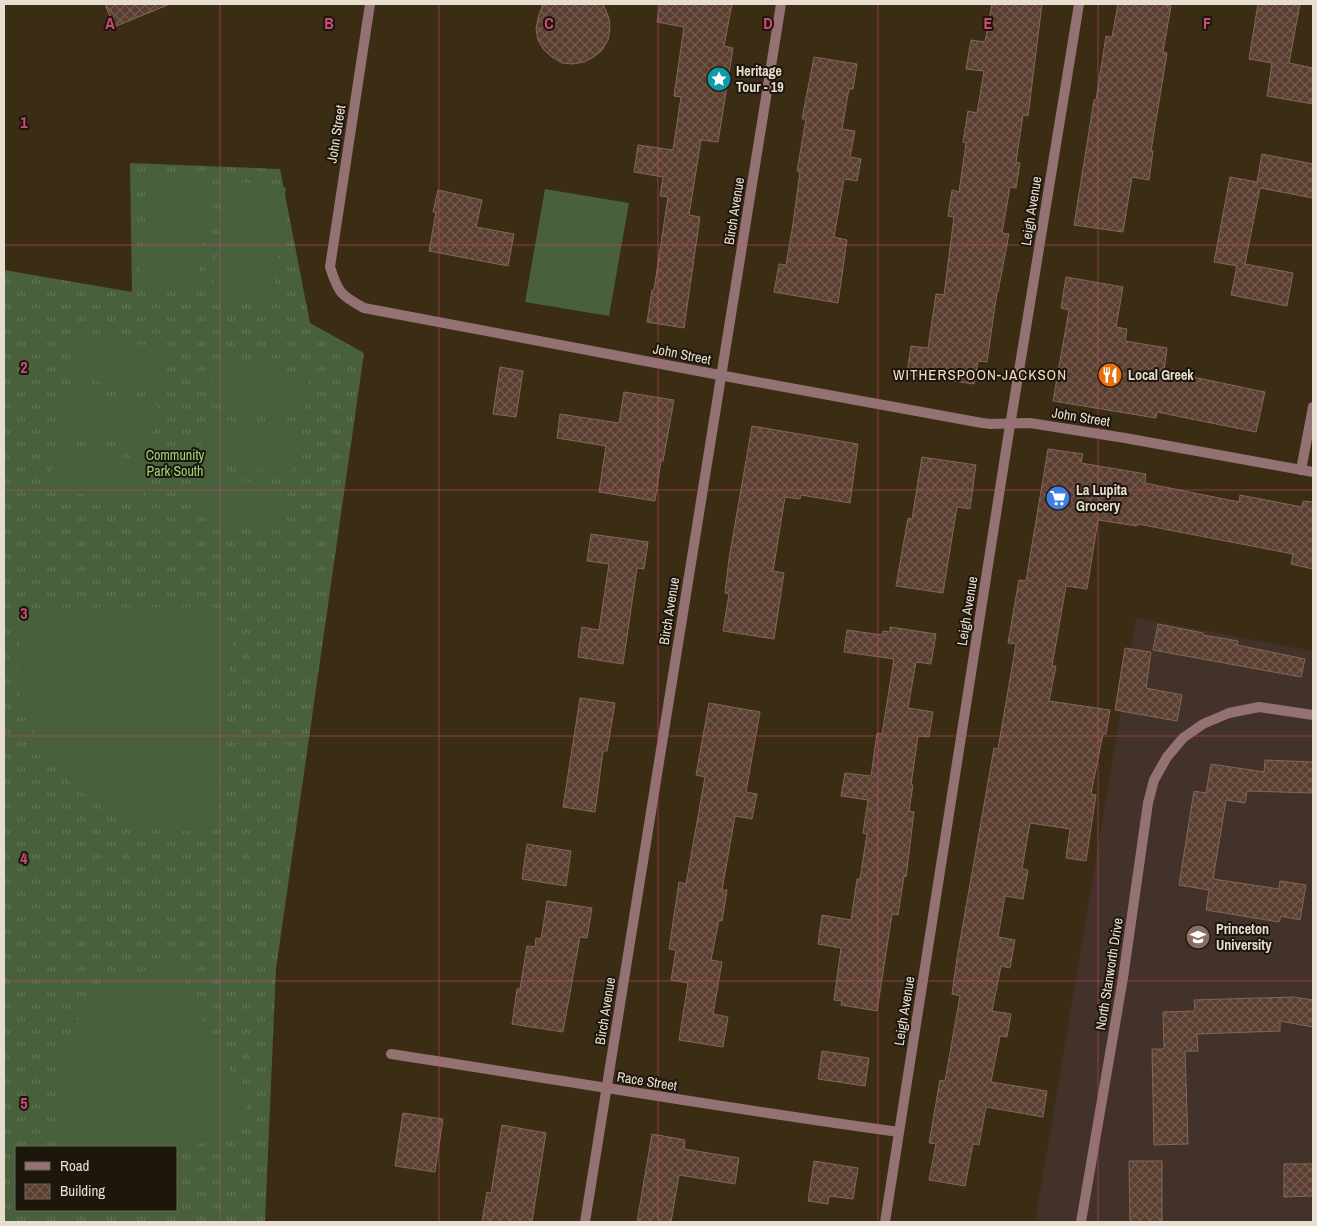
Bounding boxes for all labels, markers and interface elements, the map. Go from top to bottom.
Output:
text: A [105,12,115,34]
text: B [324,12,334,34]
text: C [544,12,554,34]
text: D [763,12,773,34]
text: E [984,12,993,34]
text: F [1203,12,1211,34]
place label: Heritage Tour - 19 [736,62,784,96]
place icon: Heritage Tour - 19 [706,66,732,92]
street label: John Street [323,104,349,164]
text: 1 [20,111,28,133]
street label: Leigh Avenue [1017,175,1045,247]
street label: Birch Avenue [720,176,748,246]
street label: John Street [651,340,713,368]
text: 2 [20,356,28,378]
restaurant icon: Local Greek [1097,362,1123,388]
district label: WITHERSPOON-JACKSON [893,364,1067,385]
place label: Local Greek [1128,366,1194,384]
street label: John Street [1051,404,1111,430]
park label: Community Park South [146,446,205,480]
place label: La Lupita Grocery [1076,481,1128,515]
supermarket icon: La Lupita Grocery [1045,485,1071,511]
street label: Leigh Avenue [953,575,981,647]
street label: Birch Avenue [655,576,683,646]
text: 3 [20,602,28,624]
text: 4 [20,847,28,869]
street label: North Stanworth Drive [1091,917,1127,1031]
place label: Princeton University [1216,920,1272,954]
school or university icon: Princeton University [1185,924,1211,950]
street label: Leigh Avenue [890,975,918,1047]
street label: Birch Avenue [591,976,619,1046]
street label: Race Street [616,1067,678,1095]
text: 5 [20,1092,28,1114]
legend [15,1146,178,1211]
text: Road [60,1155,89,1176]
text: Building [60,1180,105,1201]

